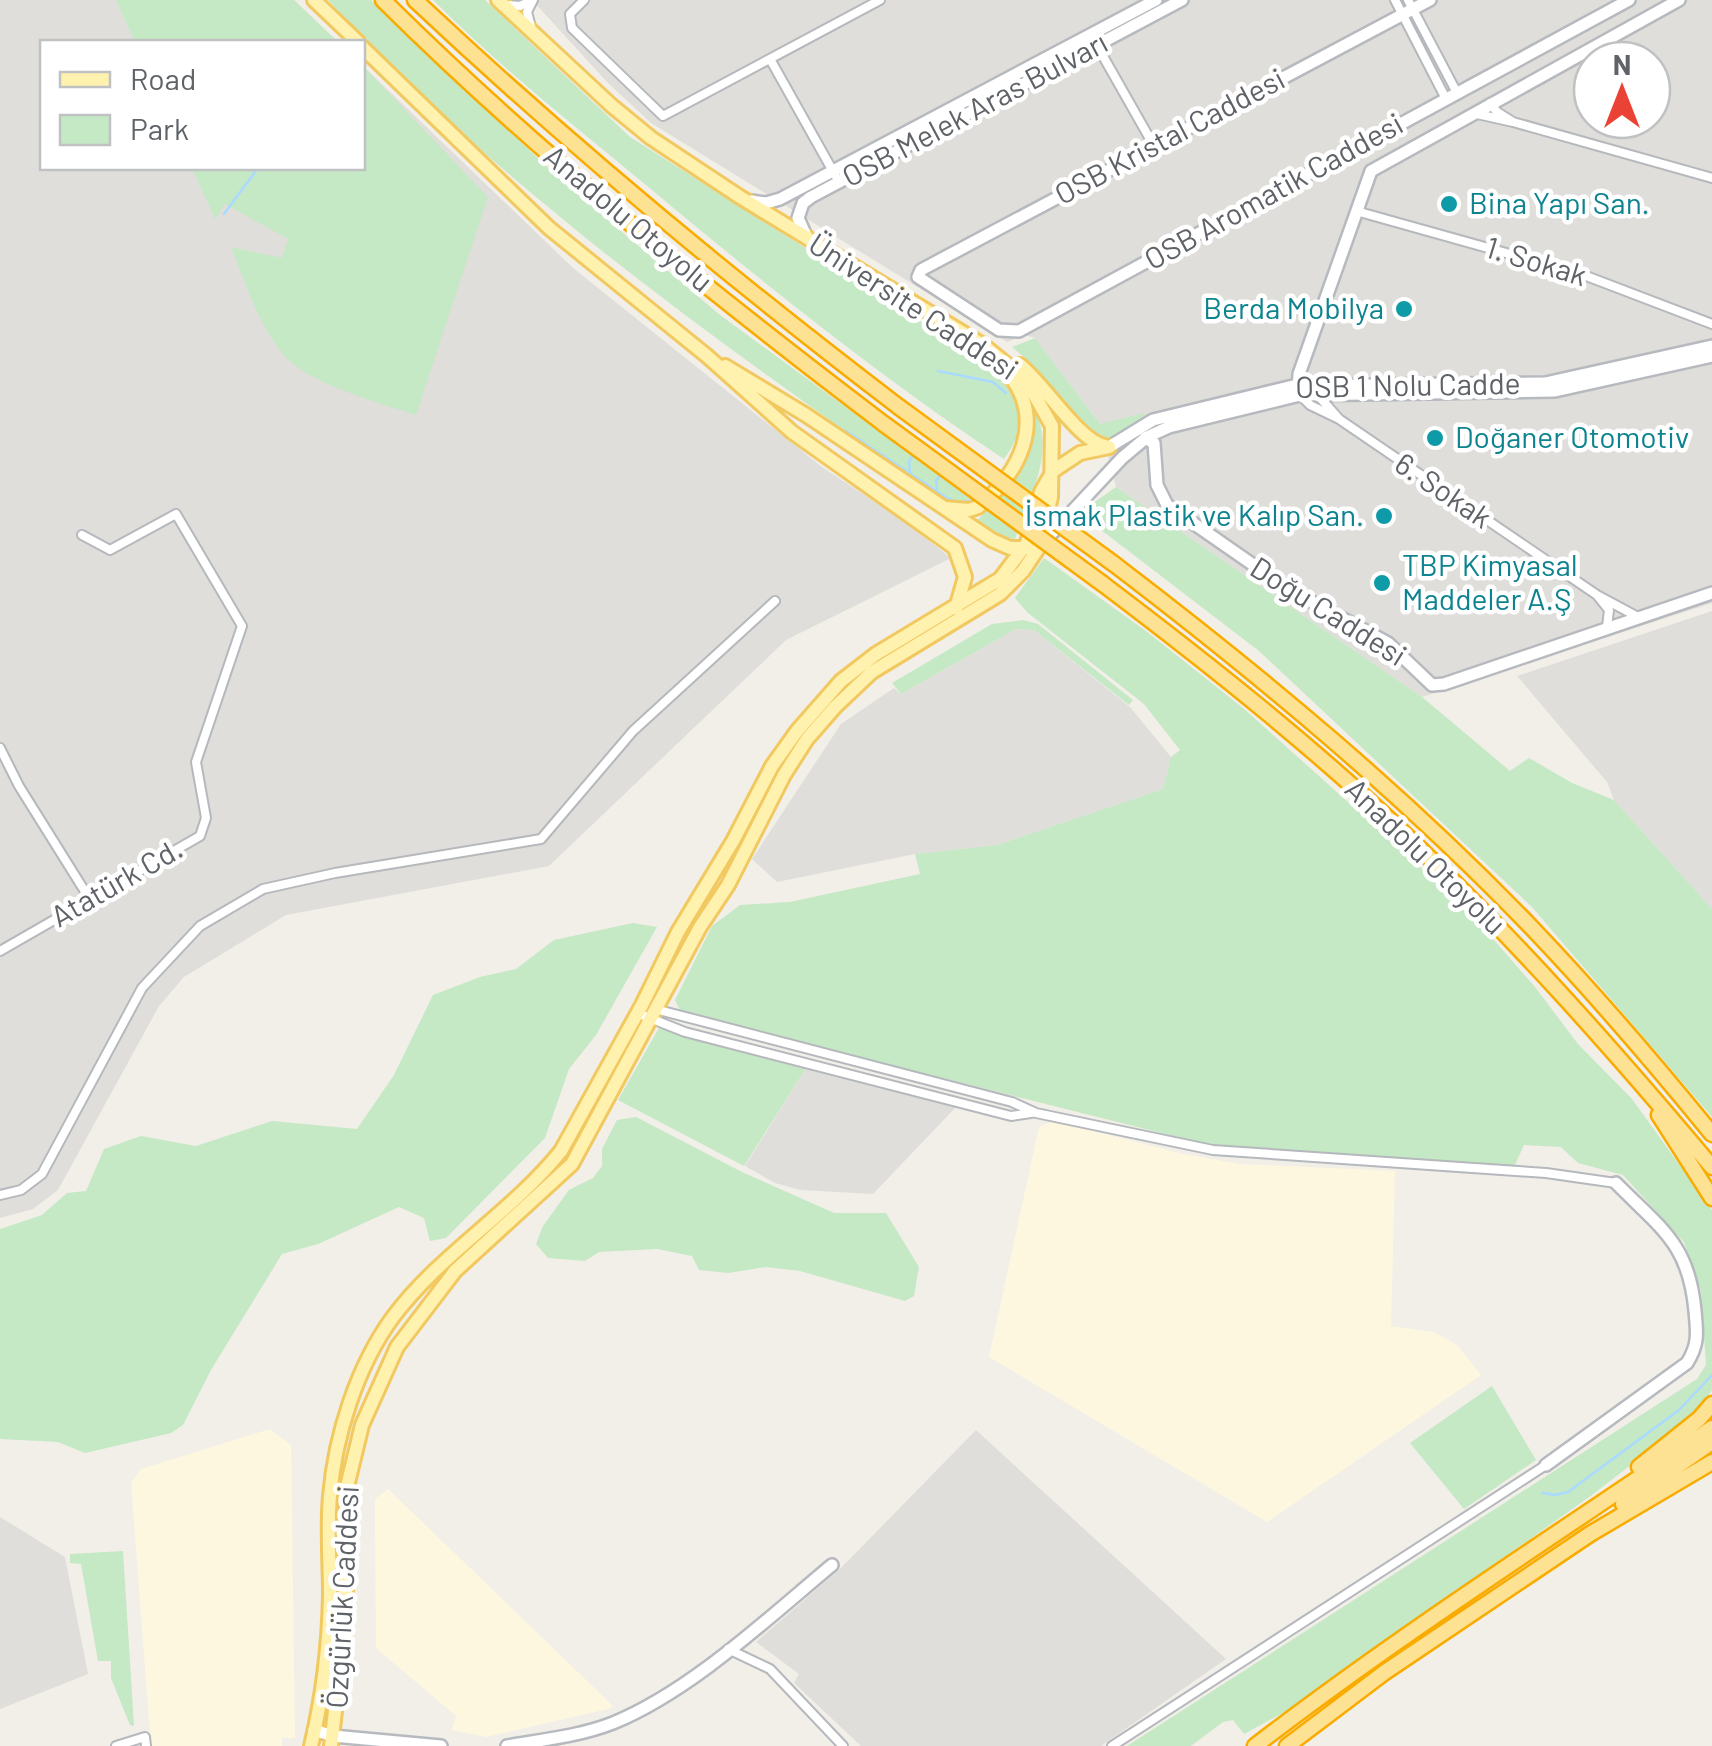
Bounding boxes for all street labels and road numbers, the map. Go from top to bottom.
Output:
street label: OSB Melek Aras Bulvarı [835,23,1113,193]
street label: OSB Kristal Caddesi [1048,59,1290,211]
street label: OSB Aromatik Caddesi [1138,104,1409,276]
street label: Anadolu Otoyolu [538,137,721,298]
street label: Üniversite Caddesi [803,224,1025,386]
street label: 1. Sokak [1482,228,1592,292]
street label: OSB 1 Nolu Cadde [1295,364,1521,404]
street label: 6. Sokak [1389,444,1499,535]
street label: Doğu Caddesi [1245,548,1414,672]
street label: Anadolu Otoyolu [1339,770,1514,941]
street label: Atatürk Cd. [44,829,188,933]
street label: Özgürlük Caddesi [317,1485,365,1709]

